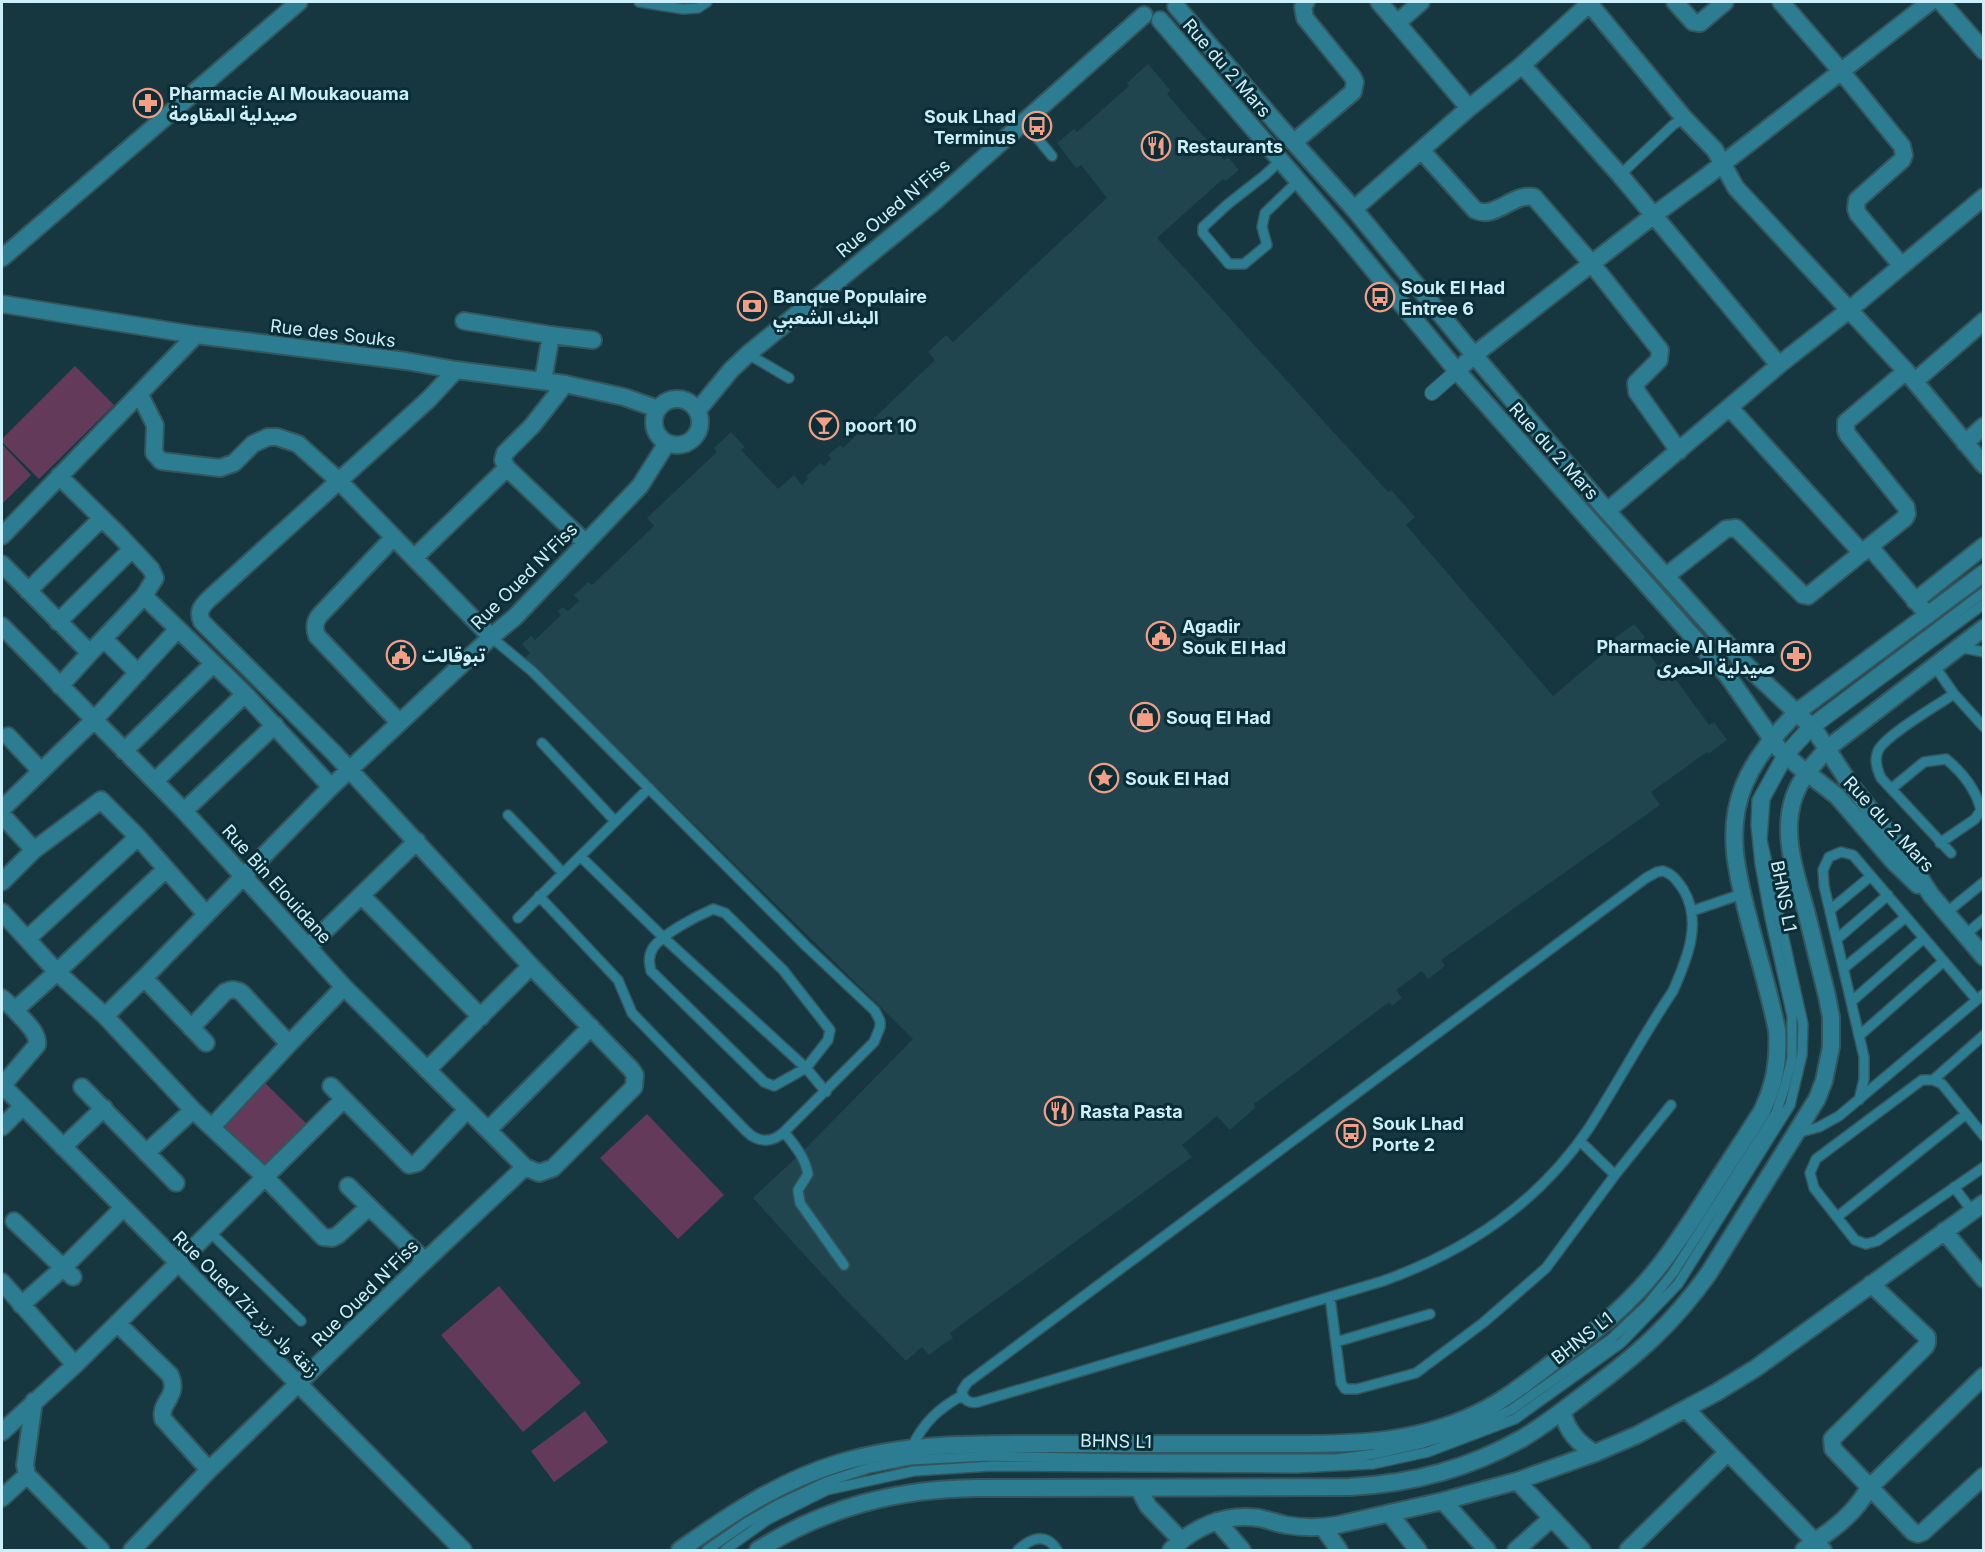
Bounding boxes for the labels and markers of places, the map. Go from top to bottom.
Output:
place label: Pharmacie Al Moukaouama صيدلية المقاومة [169,83,409,125]
pharmacy icon: Pharmacie Al Moukaouama صيدلية المقاومة [132,87,164,119]
place label: Souk Lhad Terminus [924,106,1016,148]
bus stop icon: Souk Lhad Terminus [1021,110,1053,142]
restaurant icon: Restaurants [1140,130,1172,162]
place label: Restaurants [1177,136,1283,157]
place label: Souk El Had Entree 6 [1401,277,1505,319]
bus stop icon: Souk El Had Entree 6 [1364,281,1396,313]
place label: Banque Populaire البنك الشعبي [773,286,927,332]
bank icon: Banque Populaire البنك الشعبي [736,290,768,322]
bar icon: poort 10 [808,409,840,441]
place label: poort 10 [845,415,917,436]
place label: Agadir Souk El Had [1182,616,1286,658]
public building icon: Agadir Souk El Had [1145,620,1177,652]
place label: Pharmacie Al Hamra صيدلية الحمرى [1596,636,1775,679]
public building icon: تبوقالت [385,639,417,671]
pharmacy icon: Pharmacie Al Hamra صيدلية الحمرى [1780,640,1812,672]
place label: تبوقالت [422,645,486,666]
shop icon: Souq El Had [1129,701,1161,733]
place label: Souq El Had [1166,707,1271,728]
place icon: Souk El Had [1088,762,1120,794]
place label: Souk El Had [1125,768,1229,789]
restaurant icon: Rasta Pasta [1043,1095,1075,1127]
place label: Rasta Pasta [1080,1101,1183,1122]
place label: Souk Lhad Porte 2 [1372,1113,1464,1155]
bus stop icon: Souk Lhad Porte 2 [1335,1117,1367,1149]

